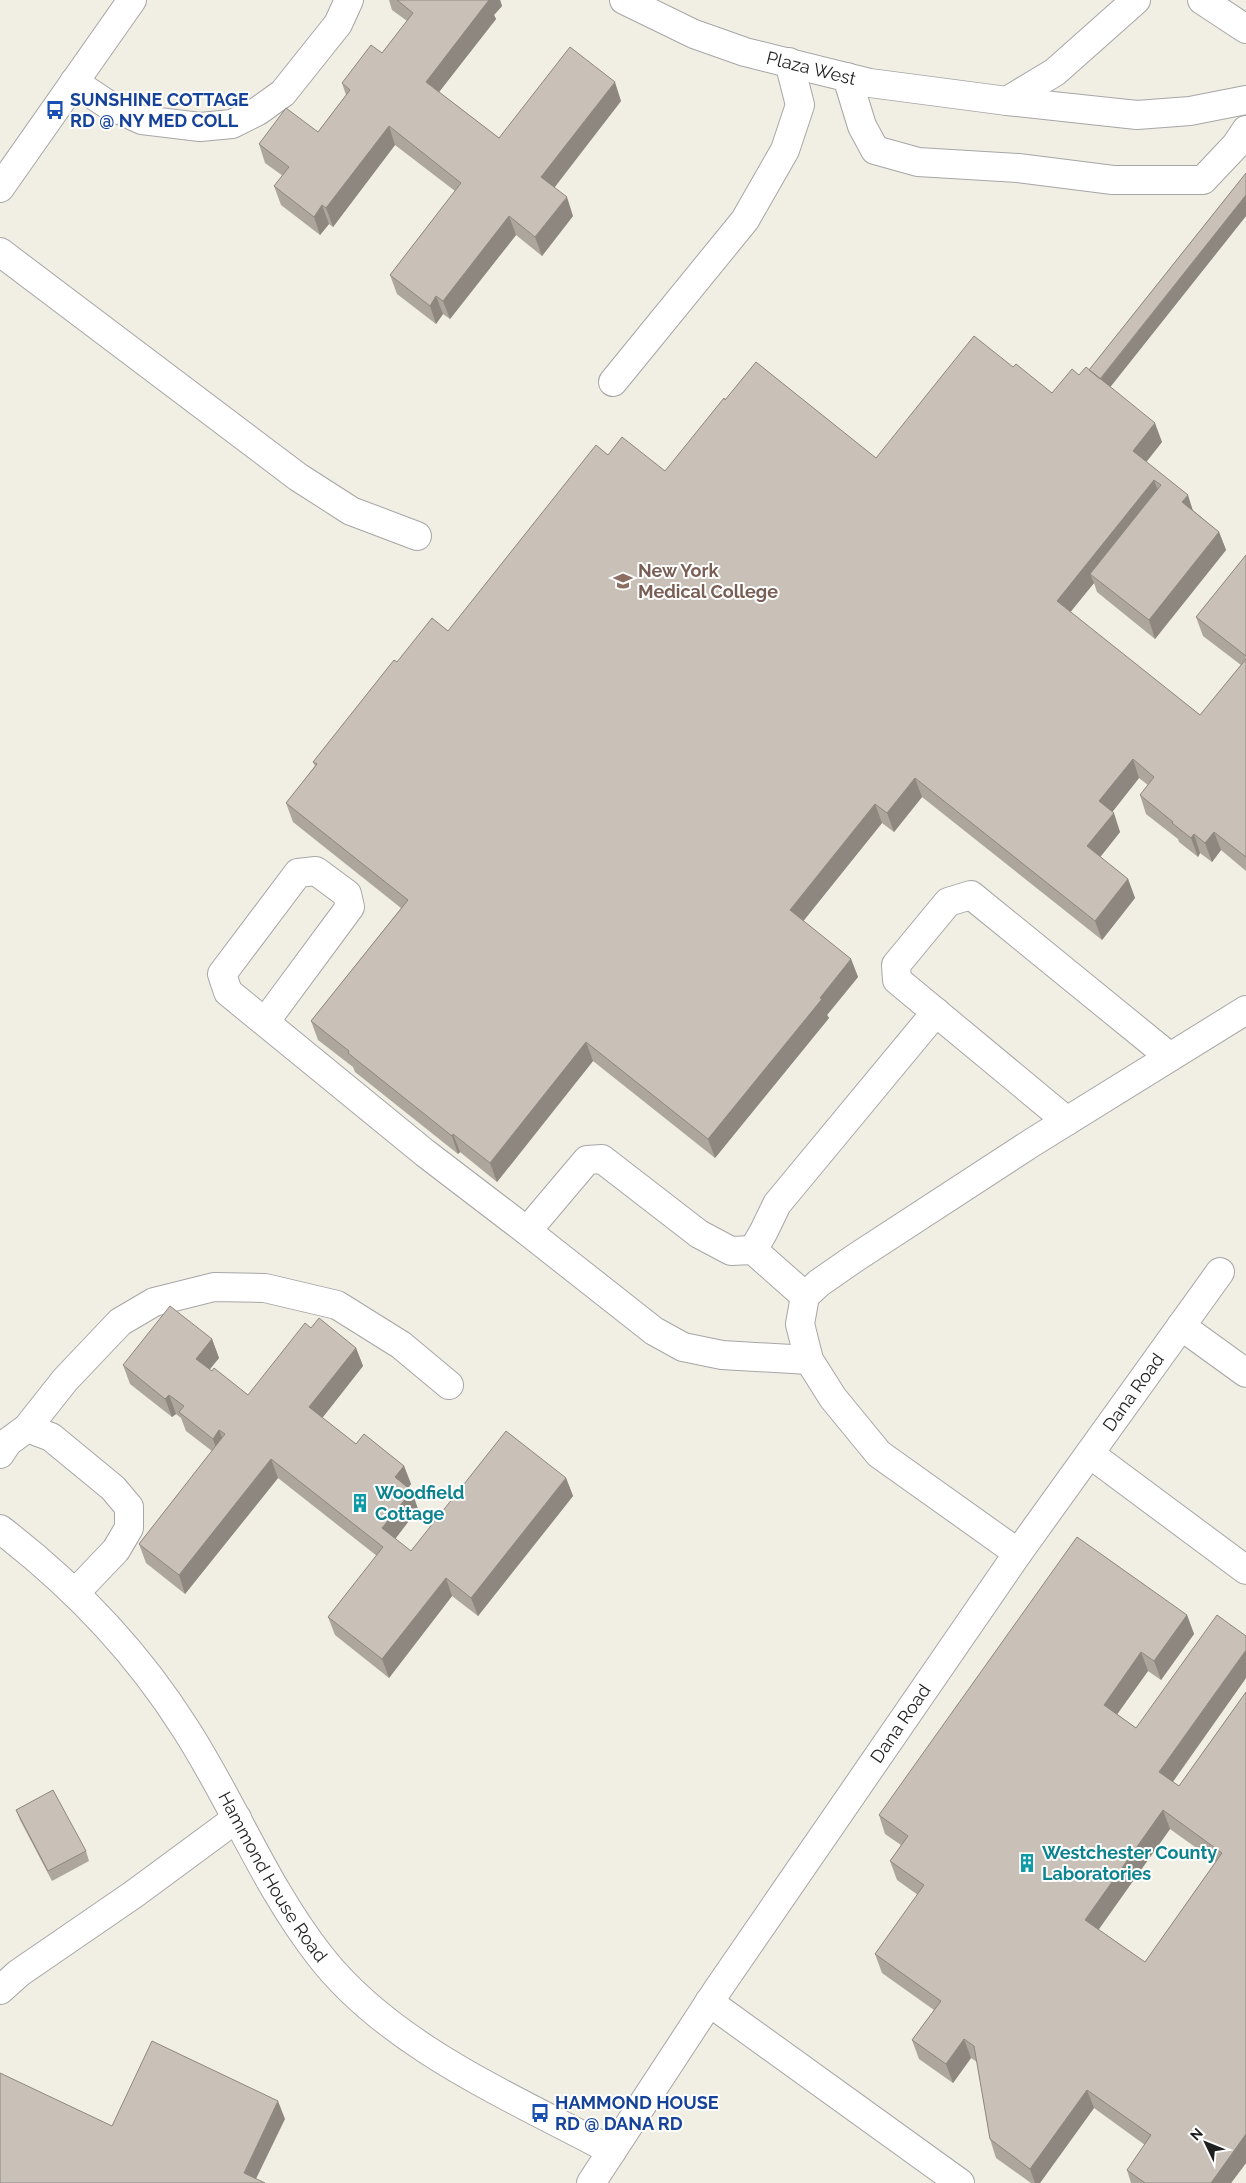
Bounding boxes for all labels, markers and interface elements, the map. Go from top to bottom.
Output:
street label: Plaza West [764,47,858,89]
place label: SUNSHINE COTTAGE RD @ NY MED COLL [70,89,249,131]
bus stop icon: SUNSHINE COTTAGE RD @ NY MED COLL [44,99,66,121]
place label: New York Medical College [638,560,778,602]
school or university icon: New York Medical College [612,570,634,592]
street label: Dana Road [1098,1349,1168,1435]
place label: Woodfield Cottage [375,1482,464,1524]
building icon: Woodfield Cottage [349,1492,371,1514]
street label: Dana Road [866,1680,935,1767]
street label: Hammond House Road [214,1788,332,1966]
place label: Westchester County Laboratories [1042,1842,1217,1884]
building icon: Westchester County Laboratories [1016,1852,1038,1874]
place label: HAMMOND HOUSE RD @ DANA RD [555,2092,719,2134]
bus stop icon: HAMMOND HOUSE RD @ DANA RD [529,2102,551,2124]
north arrow [1181,2118,1231,2168]
text: N [1187,2125,1206,2143]

